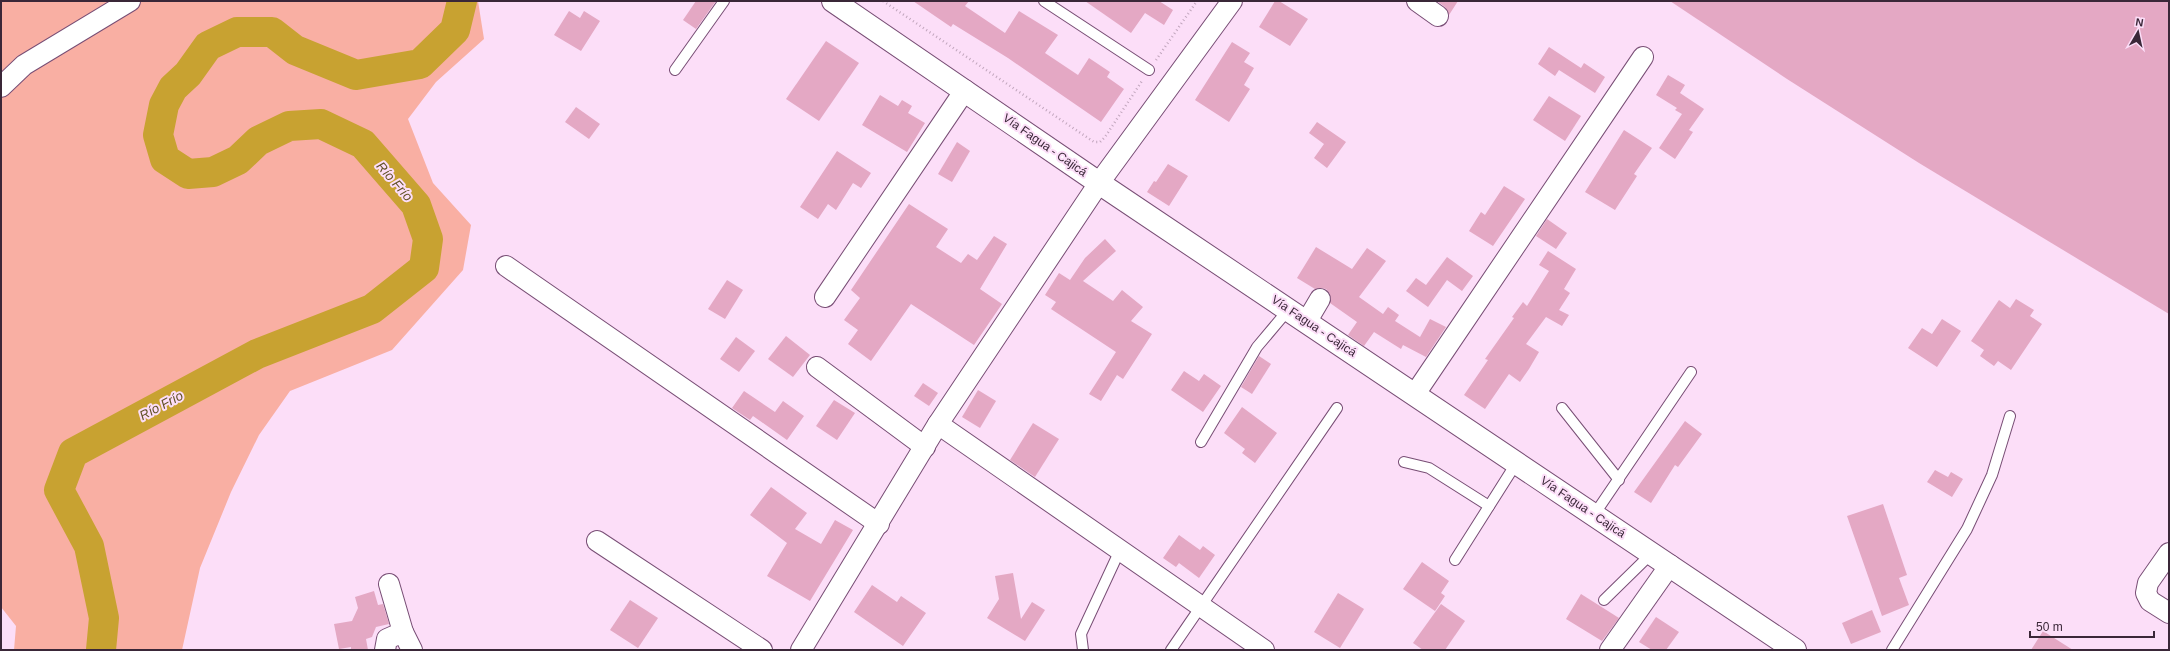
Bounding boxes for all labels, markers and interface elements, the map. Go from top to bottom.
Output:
north arrow [2118,12,2158,52]
text: N [2135,16,2144,29]
street label: Vía Fagua - Cajicá [1000,111,1090,179]
water label: Río Frío [374,159,416,204]
street label: Vía Fagua - Cajicá [1269,292,1359,360]
water label: Río Frío [137,388,185,423]
street label: Vía Fagua - Cajicá [1538,473,1628,541]
scale bar [2030,613,2154,639]
text: 50 m [2036,620,2063,634]

